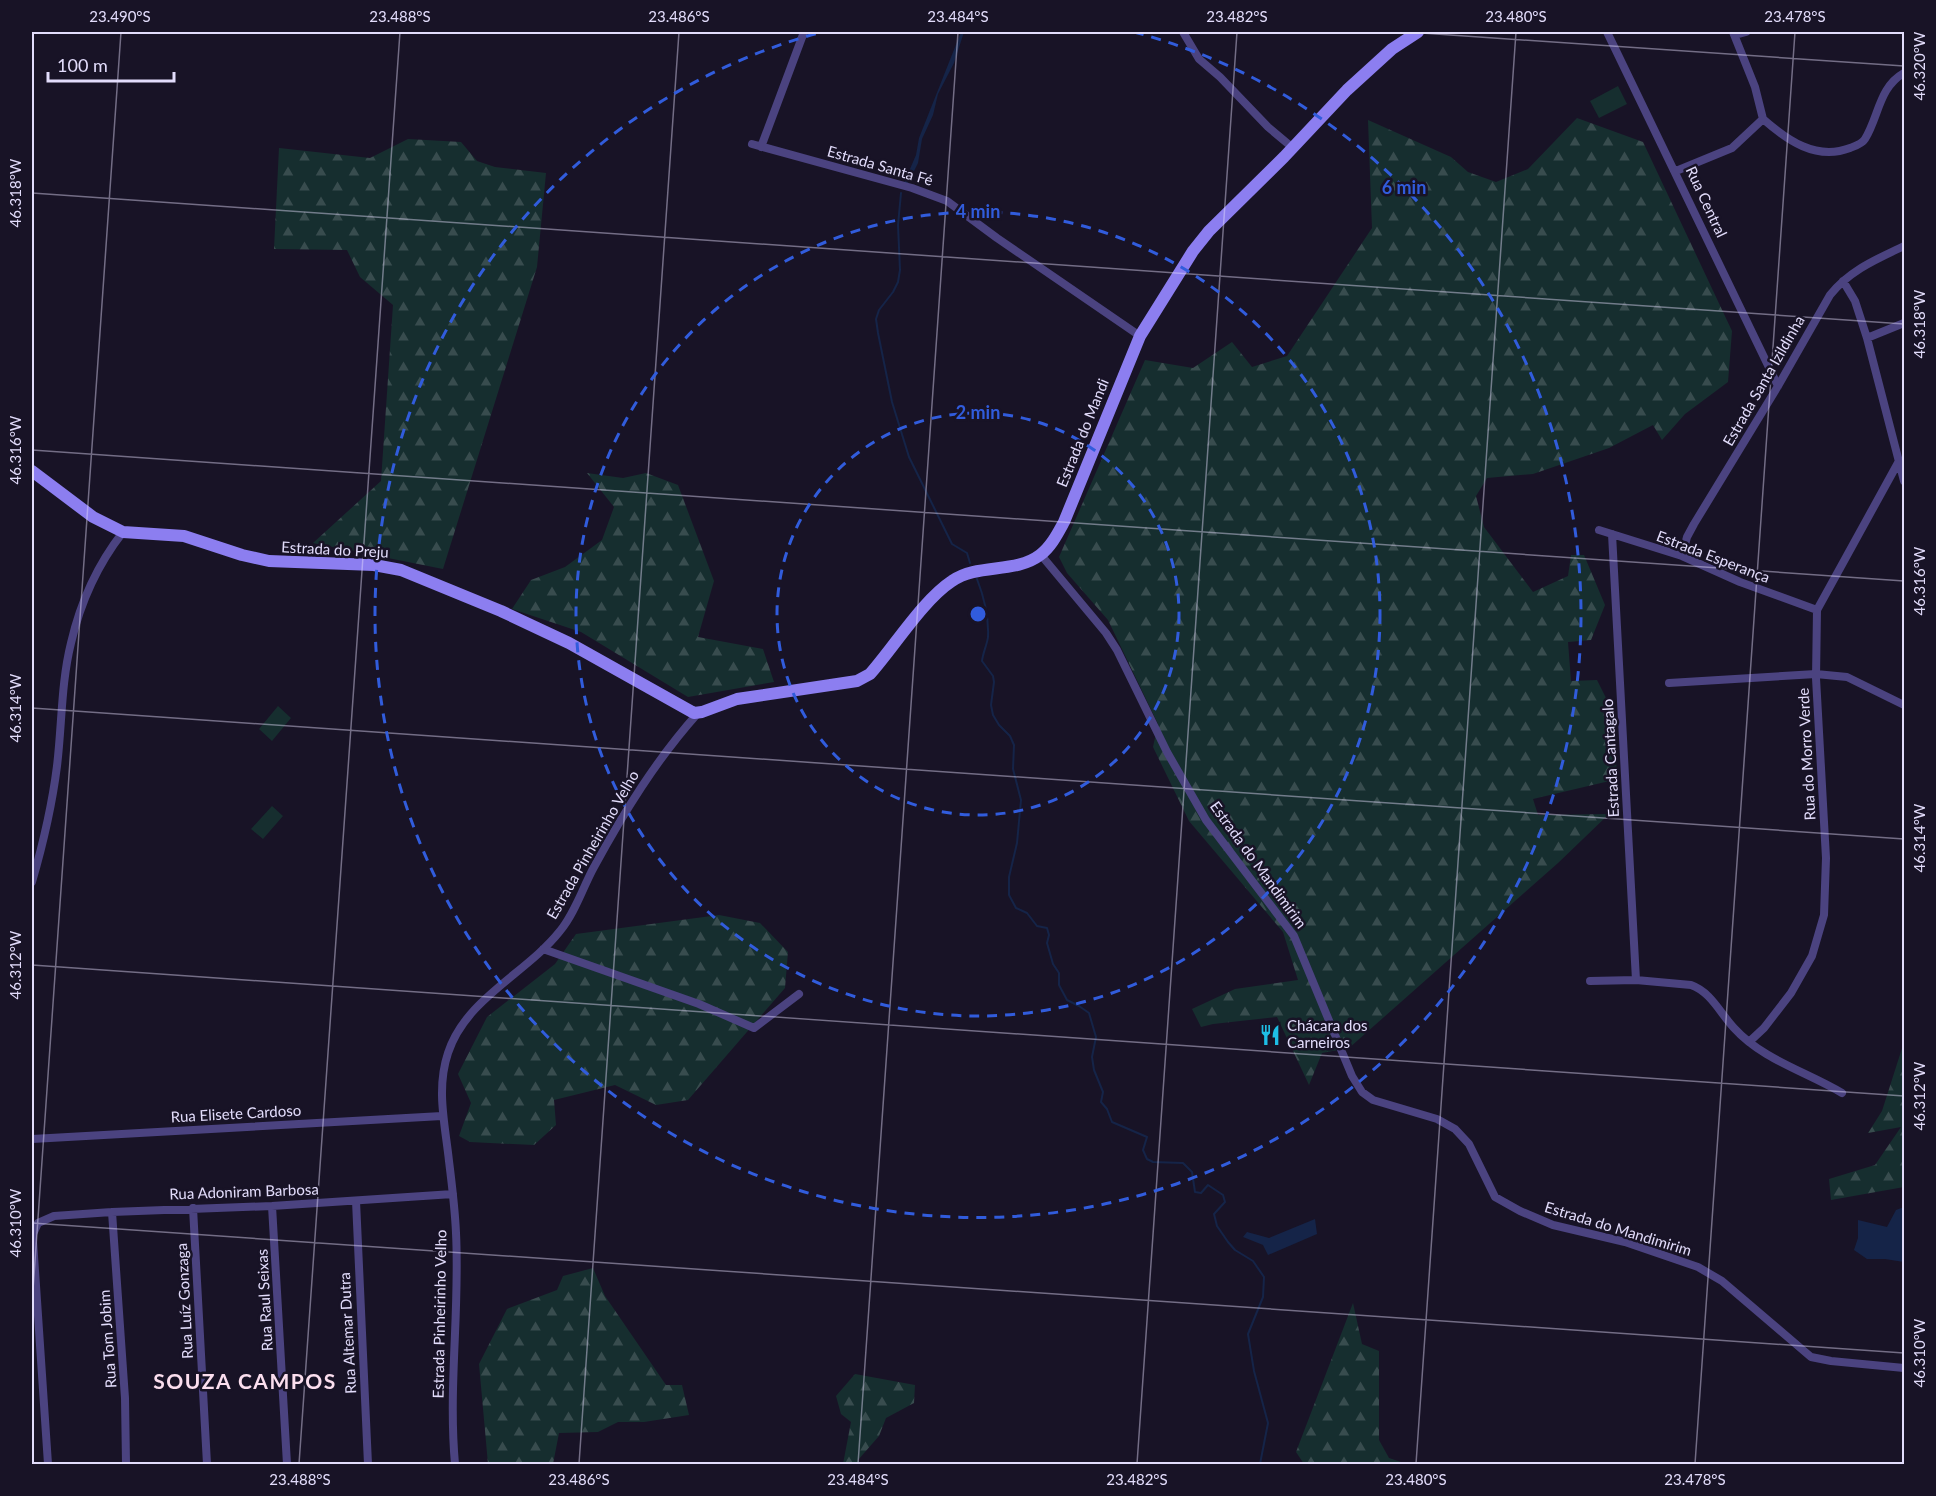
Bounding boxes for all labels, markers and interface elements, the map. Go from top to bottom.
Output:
text: 23.490°S [89,7,151,25]
text: 23.488°S [369,7,431,25]
text: 23.486°S [648,7,710,25]
text: 23.484°S [927,7,989,25]
text: 23.482°S [1206,7,1268,25]
text: 23.480°S [1485,7,1547,25]
text: 23.478°S [1764,7,1826,25]
text: 46.320°W [1910,31,1928,100]
scale bar [48,45,174,83]
text: 100 m [57,54,108,76]
street label: Estrada Santa Fé [825,141,935,189]
text: 46.318°W [6,158,24,227]
street label: Rua Central [1683,163,1731,240]
text: 6 min [1382,176,1426,198]
text: 4 min [956,200,1000,222]
text: 46.318°W [1910,289,1928,358]
street label: Estrada Santa Izildinha [1718,312,1808,449]
street label: Estrada do Mandi [1052,376,1112,489]
text: 2 min [956,401,1000,423]
text: 46.316°W [6,415,24,484]
street label: Estrada Esperança [1654,526,1773,586]
street label: Estrada do Preju [281,537,389,561]
text: 46.316°W [1910,546,1928,615]
centre of rings [968,604,988,624]
text: 46.314°W [6,673,24,742]
street label: Rua do Morro Verde [1794,687,1818,821]
street label: Estrada Cantagalo [1598,698,1622,818]
street label: Estrada Pinheirinho Velho [542,767,642,922]
street label: Estrada do Mandimirim [1207,797,1311,931]
text: 46.314°W [1910,803,1928,872]
text: 46.312°W [6,930,24,999]
place label: Chácara dos Carneiros [1287,1016,1368,1051]
restaurant icon: Chácara dos Carneiros [1258,1023,1282,1047]
text: 46.312°W [1910,1061,1928,1130]
street label: Rua Elisete Cardoso [170,1101,302,1125]
street label: Rua Adoniram Barbosa [169,1179,319,1203]
text: 46.310°W [6,1188,24,1257]
street label: Estrada do Mandimirim [1543,1197,1694,1259]
street label: Estrada Pinheirinho Velho [429,1229,449,1398]
street label: Rua Luíz Gonzaga [172,1243,196,1359]
street label: Rua Raul Seixas [252,1249,276,1352]
street label: Rua Altemar Dutra [335,1272,359,1394]
street label: Rua Tom Jobim [95,1289,119,1389]
text: 46.310°W [1910,1318,1928,1387]
district label: SOUZA CAMPOS [153,1368,337,1393]
text: 23.488°S [269,1470,331,1488]
text: 23.486°S [548,1470,610,1488]
text: 23.484°S [827,1470,889,1488]
text: 23.482°S [1106,1470,1168,1488]
text: 23.480°S [1385,1470,1447,1488]
text: 23.478°S [1664,1470,1726,1488]

